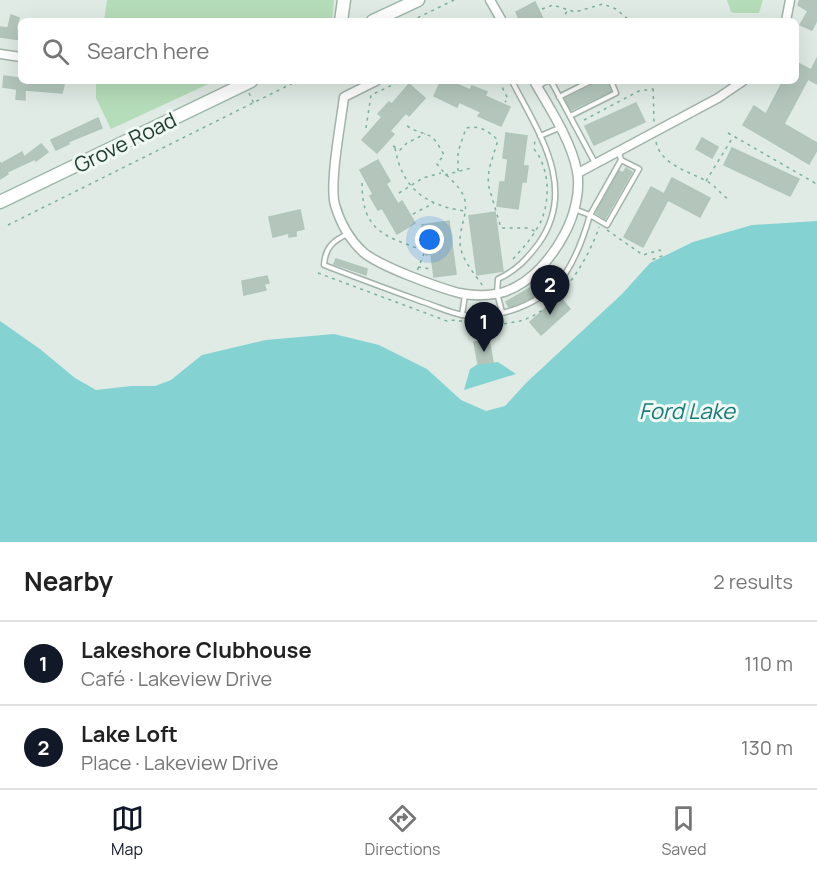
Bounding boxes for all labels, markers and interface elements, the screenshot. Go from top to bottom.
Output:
search box [18,18,799,84]
icon: search [39,35,72,68]
text: Search here [87,36,209,66]
street label: Grove Road [69,105,181,179]
your location [415,225,444,254]
pin: 2 [530,266,570,315]
pin: 1 [464,302,504,352]
water label: Ford Lake [639,396,736,426]
text: Nearby [24,563,113,599]
text: 2 results [713,568,793,595]
text: Lakeshore Clubhouse [81,635,312,665]
text: 1 [39,650,48,677]
text: 110 m [744,650,793,677]
text: Café · Lakeview Drive [81,665,272,692]
text: Lake Loft [81,719,178,749]
text: 2 [38,734,49,761]
text: 130 m [741,734,793,761]
text: Place · Lakeview Drive [81,749,278,776]
tab: Map [111,802,144,860]
tab: Directions [365,802,440,860]
tab: Saved [661,802,706,860]

